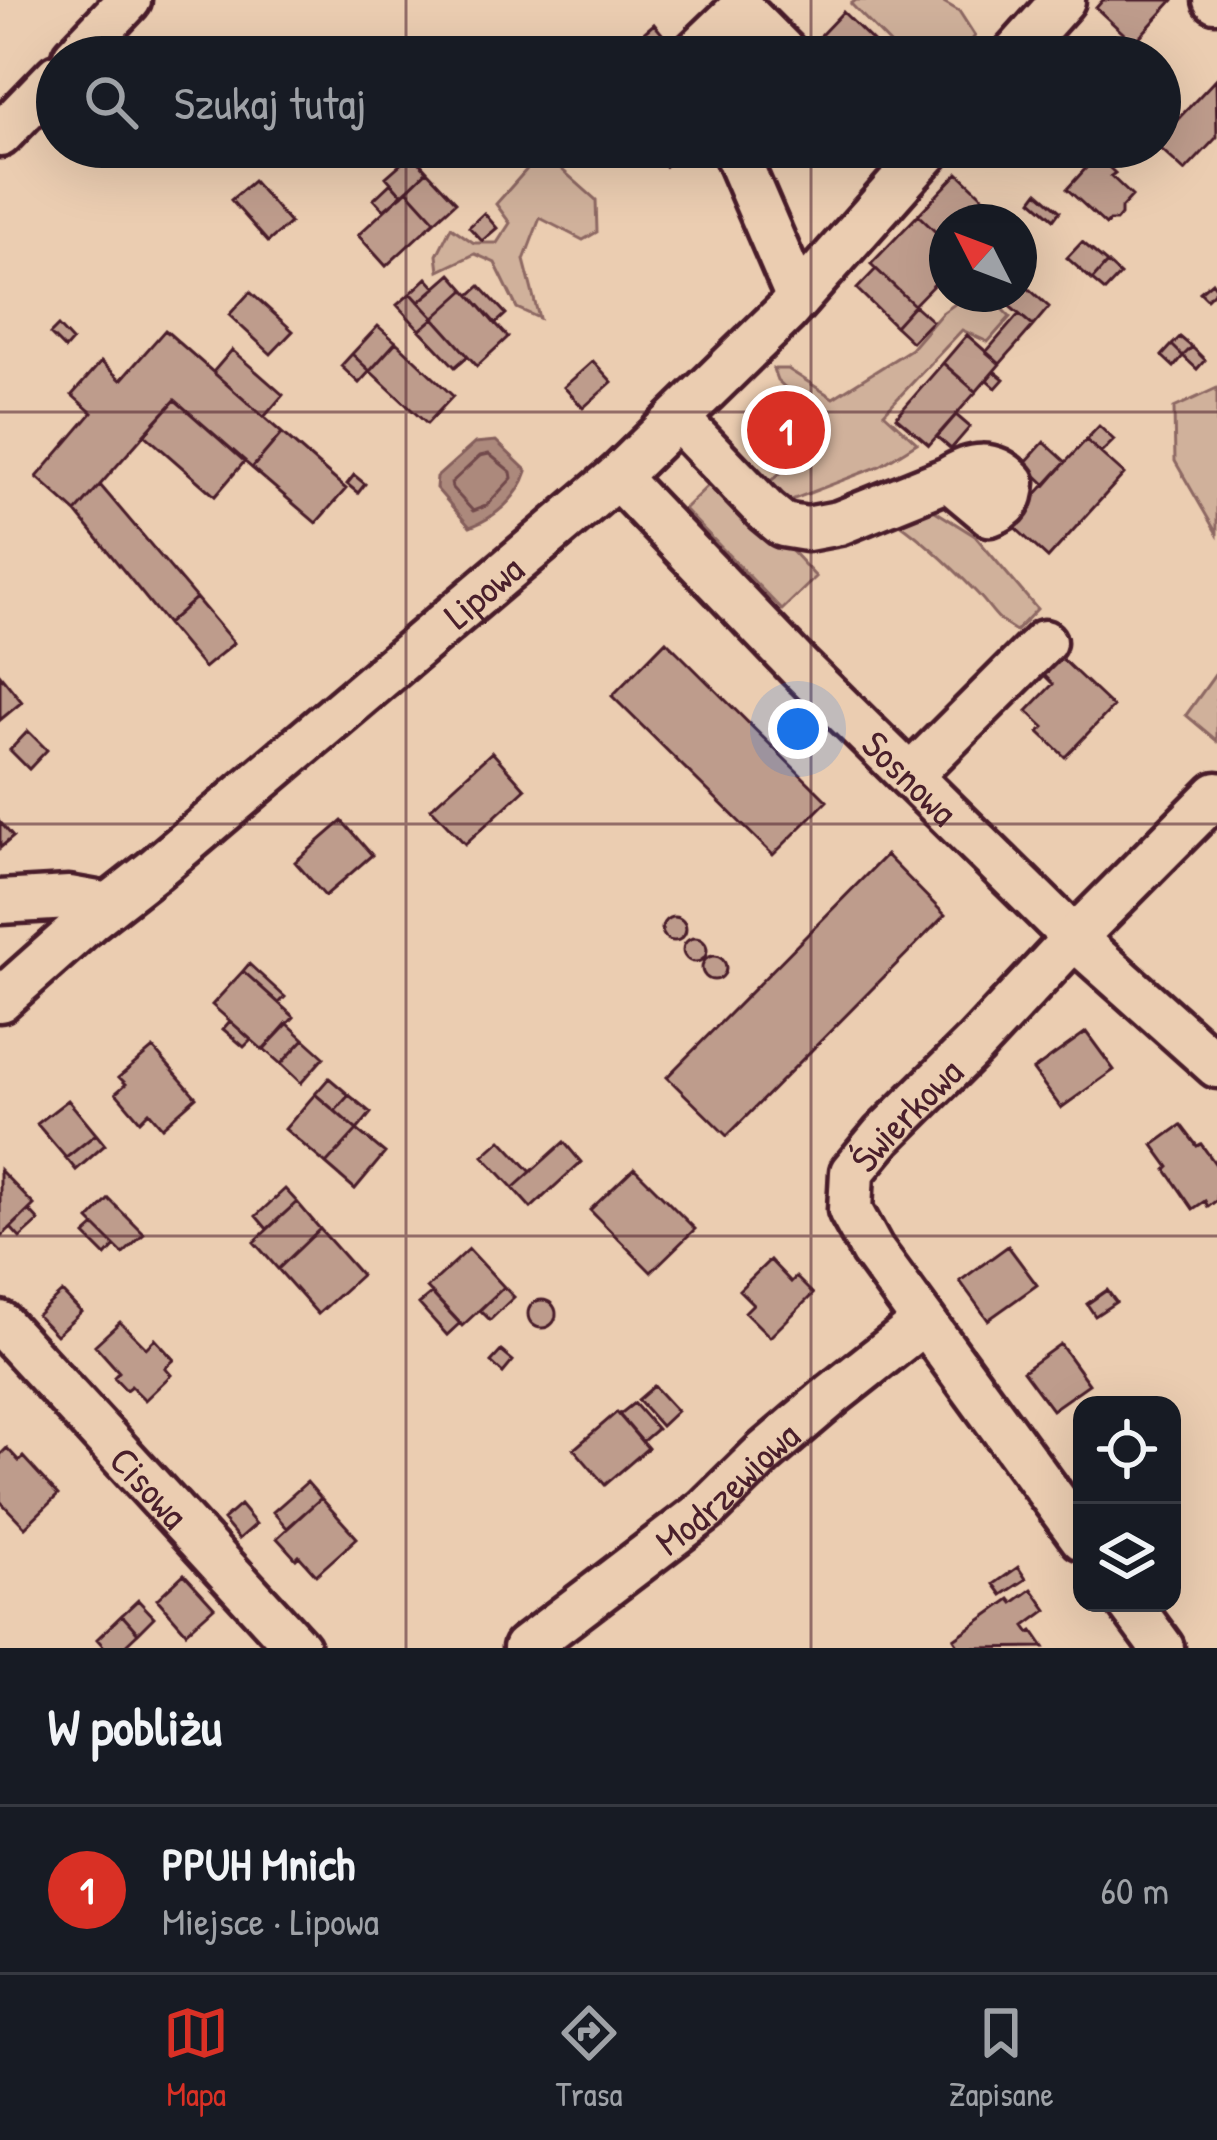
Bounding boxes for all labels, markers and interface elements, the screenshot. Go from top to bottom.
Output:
search box [36,36,1181,168]
icon: search [78,69,144,135]
text: Szukaj tutaj [174,72,366,133]
north arrow [929,204,1037,312]
pin: 1 [747,385,825,475]
street label: Lipowa [432,542,534,640]
your location [768,699,828,759]
street label: Sosnowa [851,718,970,836]
street label: Świerkowa [837,1045,973,1182]
map controls [1073,1396,1181,1612]
button: locate [1073,1396,1181,1504]
street label: Modrzewiowa [644,1408,810,1566]
street label: Cisowa [99,1434,201,1539]
button: layers [1073,1504,1181,1612]
text: W pobliżu [48,1692,222,1761]
text: PPUH Mnich [162,1833,355,1894]
text: 1 [80,1863,94,1916]
text: 60 m [1100,1863,1169,1916]
text: Miejsce · Lipowa [162,1894,379,1947]
tab: Mapa [163,2000,229,2116]
tab: Trasa [556,2000,622,2116]
tab: Zapisane [949,2000,1054,2116]

